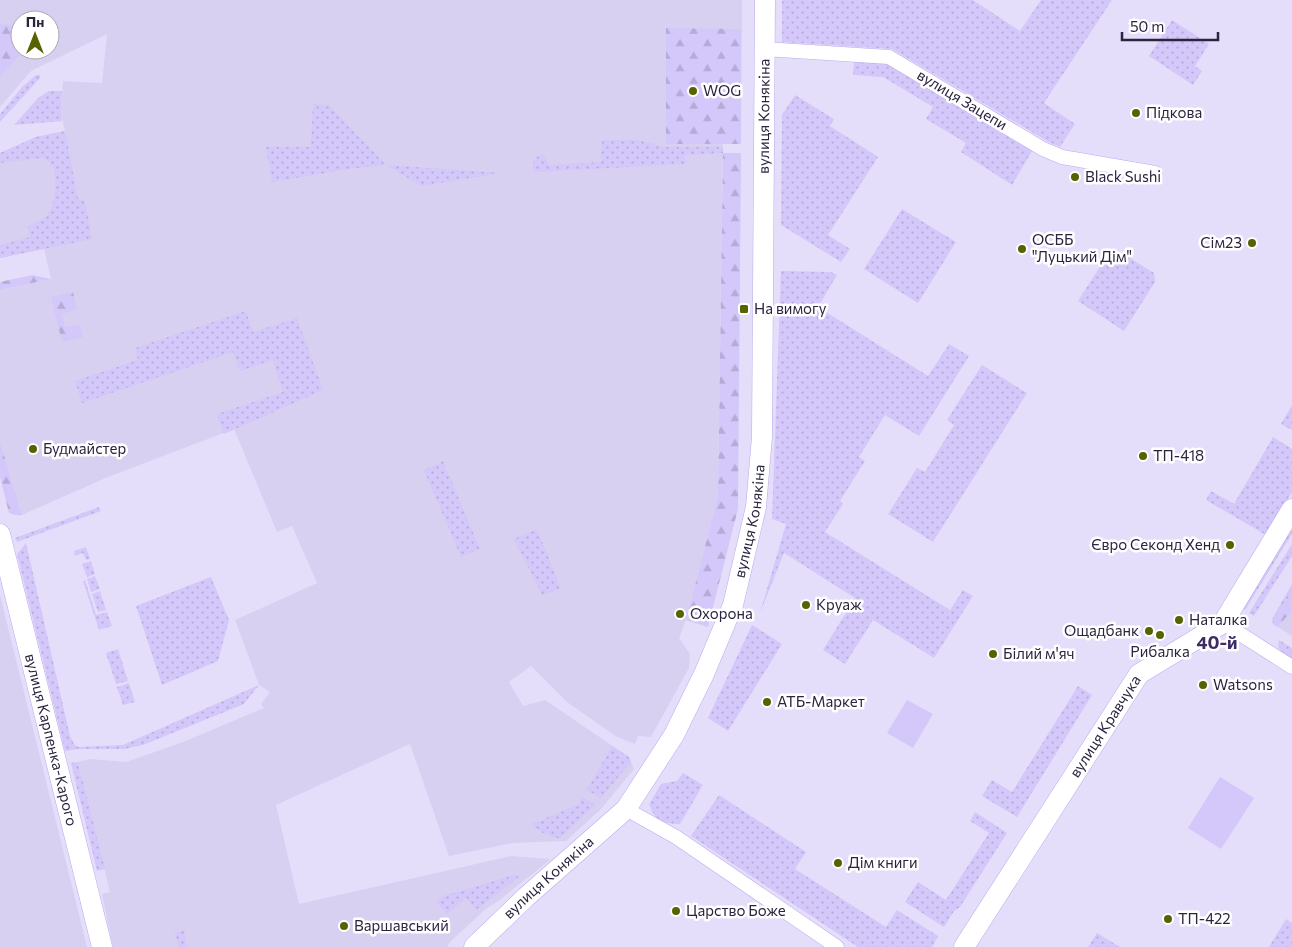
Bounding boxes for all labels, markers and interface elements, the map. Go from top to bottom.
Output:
north arrow [10,10,60,60]
scale bar [1122,10,1218,42]
text: Пн [26,13,44,30]
text: 50 m [1130,17,1164,35]
street label: вулиця Конякіна [754,59,773,174]
street label: вулиця Зацепи [914,65,1011,133]
place label: WOG [703,81,741,99]
marker: WOG [687,85,699,97]
place label: Підкова [1146,103,1202,121]
marker: Підкова [1130,107,1142,119]
place label: Black Sushi [1085,167,1161,185]
marker: Black Sushi [1069,171,1081,183]
place label: ОСББ "Луцький Дім" [1032,230,1132,265]
place label: Сім23 [1200,233,1242,251]
marker: Сім23 [1246,237,1258,249]
marker: ОСББ "Луцький Дім" [1016,243,1028,255]
place label: На вимогу [754,299,827,317]
marker: На вимогу [738,303,750,315]
place label: Будмайстер [43,439,126,457]
marker: Будмайстер [27,443,39,455]
place label: ТП-418 [1153,446,1204,464]
marker: ТП-418 [1137,450,1149,462]
street label: вулиця Конякіна [730,464,768,580]
place label: Євро Секонд Хенд [1091,535,1220,553]
marker: Євро Секонд Хенд [1224,539,1236,551]
place label: Круаж [816,595,862,613]
marker: Круаж [800,599,812,611]
place label: Охорона [690,604,753,622]
marker: Охорона [674,608,686,620]
place label: Наталка [1189,610,1247,628]
marker: Наталка [1173,614,1185,626]
place label: Ощадбанк [1064,621,1139,639]
marker: Ощадбанк [1143,625,1155,637]
marker: Рибалка [1154,629,1166,641]
district label: 40-й [1196,631,1238,653]
place label: Рибалка [1130,642,1190,660]
place label: Білий м'яч [1003,644,1075,662]
marker: Білий м'яч [987,648,999,660]
street label: вулиця Карпенка-Карого [22,652,82,828]
street label: вулиця Кравчука [1065,671,1144,780]
place label: Watsons [1213,675,1273,693]
marker: Watsons [1197,679,1209,691]
place label: АТБ-Маркет [777,692,865,710]
marker: АТБ-Маркет [761,696,773,708]
street label: вулиця Конякіна [499,832,597,922]
place label: Дім книги [848,853,918,871]
marker: Дім книги [832,857,844,869]
place label: Царство Боже [686,901,786,919]
marker: Царство Боже [670,905,682,917]
place label: ТП-422 [1178,909,1231,927]
marker: ТП-422 [1162,913,1174,925]
place label: Варшавський [354,916,449,934]
marker: Варшавський [338,920,350,932]

